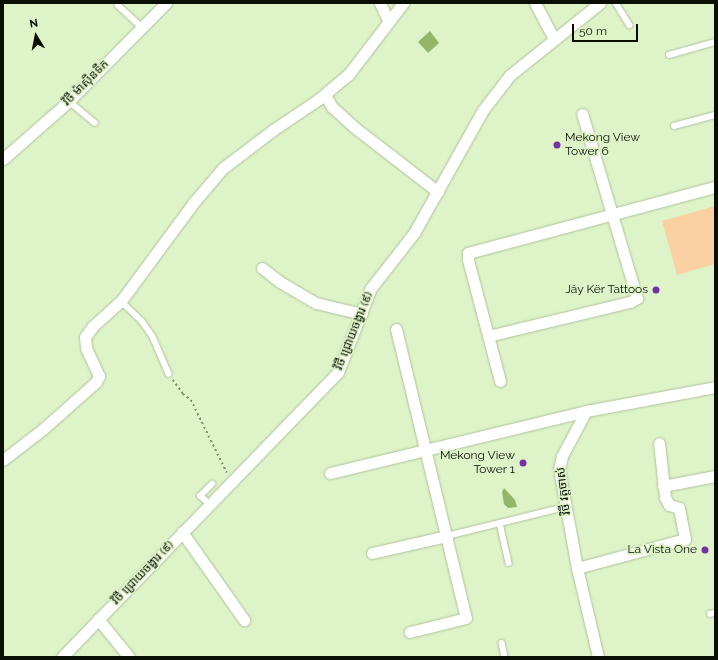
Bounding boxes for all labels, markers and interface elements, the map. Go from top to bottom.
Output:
north arrow [16,16,56,56]
scale bar [574,16,640,42]
text: N [29,17,39,31]
text: 50 m [579,24,607,38]
street label: វិថី ម៉ាស៊ីនទឹក [60,57,112,109]
place label: Mekong View Tower 6 [565,131,641,159]
marker: Mekong View Tower 6 [552,140,562,150]
place label: Jäy Kër Tattoos [564,283,648,297]
marker: Jäy Kër Tattoos [651,285,661,295]
street label: វិថី ជ្រោយចង្វារ (៩) [332,290,376,372]
place label: Mekong View Tower 1 [439,449,515,477]
marker: Mekong View Tower 1 [518,458,528,468]
street label: វិថី វត្តចាស់ [554,466,574,516]
street label: វិថី ជ្រោយចង្វារ (៩) [109,538,177,608]
place label: La Vista One [627,543,697,557]
marker: La Vista One [700,545,710,555]

